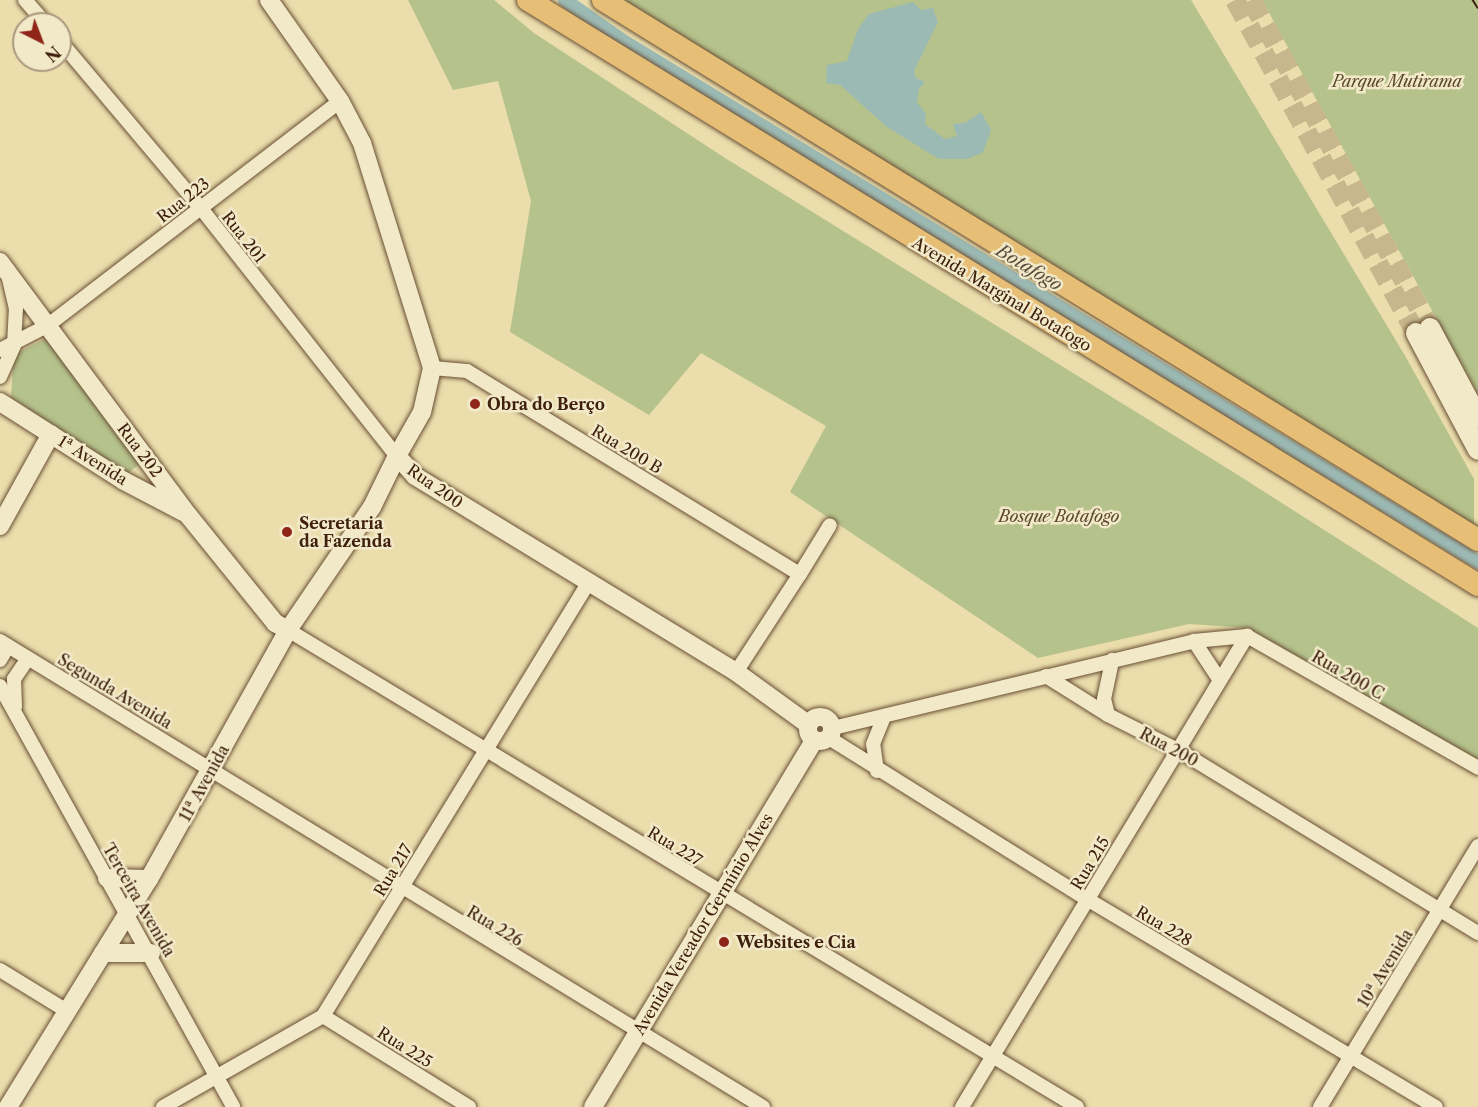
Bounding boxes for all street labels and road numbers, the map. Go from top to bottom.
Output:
street label: Rua 223 [153,174,213,226]
street label: Rua 201 [218,207,270,267]
street label: Avenida Marginal Botafogo [909,233,1095,355]
street label: Rua 202 [113,419,167,481]
street label: Rua 200 B [588,420,666,478]
street label: 1ª Avenida [55,431,131,489]
street label: Rua 200 [403,460,467,512]
street label: Rua 200 C [1308,647,1388,703]
street label: Segunda Avenida [54,649,176,733]
street label: Rua 200 [1136,724,1202,770]
street label: 11ª Avenida [175,741,233,825]
street label: Avenida Vereador Germínio Alves [629,809,777,1039]
street label: Rua 227 [644,822,706,870]
street label: Rua 215 [1067,833,1113,893]
street label: Terceira Avenida [99,839,179,961]
street label: Rua 217 [370,840,416,900]
street label: Rua 226 [463,902,527,950]
street label: Rua 228 [1132,902,1196,950]
street label: 10ª Avenida [1353,925,1417,1011]
street label: Rua 225 [374,1023,436,1071]

